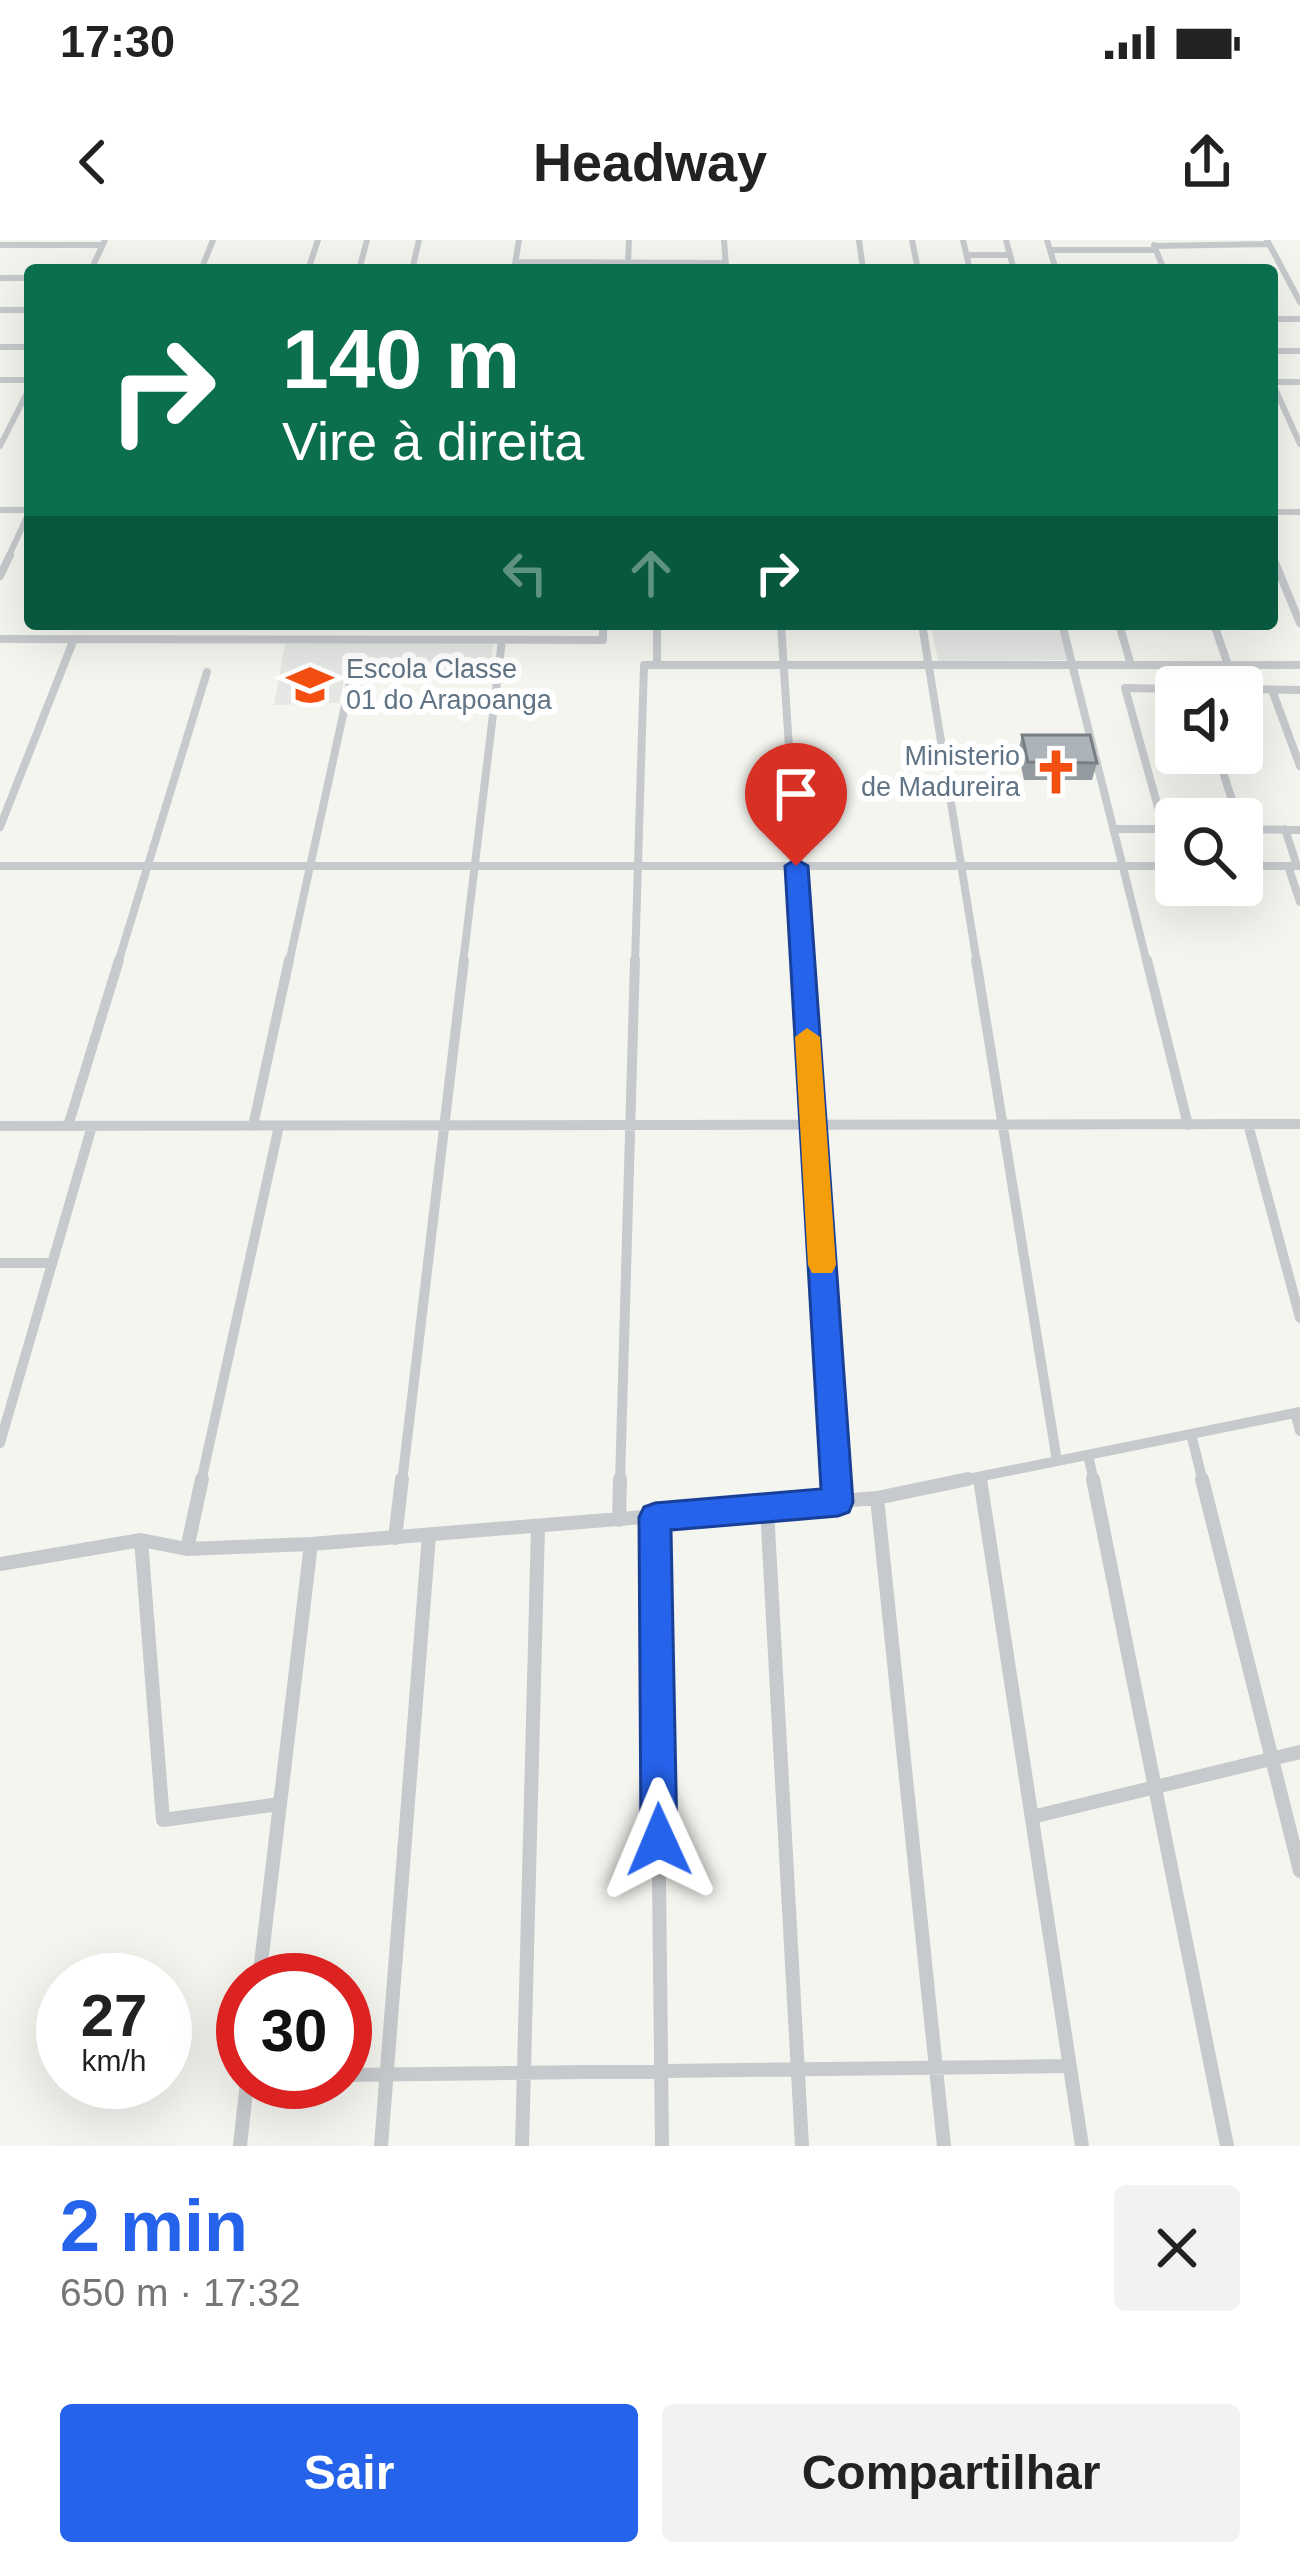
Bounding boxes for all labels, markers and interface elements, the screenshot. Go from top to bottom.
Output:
text: 17:30 [60,16,175,67]
icon: back [60,129,126,195]
icon: share [1174,129,1240,195]
text: Headway [533,132,767,192]
icon: right [84,312,240,468]
text: 140 m [282,312,520,406]
text: Vire à direita [282,411,584,471]
icon: left [492,540,558,606]
icon: ahead [618,540,684,606]
icon: right [744,540,810,606]
place label: Escola Classe 01 do Arapoanga [346,654,553,715]
school or university icon: Escola Classe 01 do Arapoanga [285,660,335,710]
map controls [1155,666,1263,906]
button: sound [1155,666,1263,774]
place label: Ministerio de Madureira [861,741,1021,802]
pin [745,743,847,866]
church icon: Ministerio de Madureira [1031,747,1081,797]
icon: arrive [763,761,829,827]
button: search [1155,798,1263,906]
position arrow [596,1777,722,1903]
speed limit sign: 30 [216,1953,372,2109]
text: 27 [81,1982,147,2049]
text: km/h [81,2044,147,2077]
button: close [1114,2185,1240,2311]
text: 2 min [60,2186,248,2266]
text: 650 m · 17:32 [60,2271,301,2314]
button: Sair [60,2404,638,2542]
button: Compartilhar [662,2404,1240,2542]

